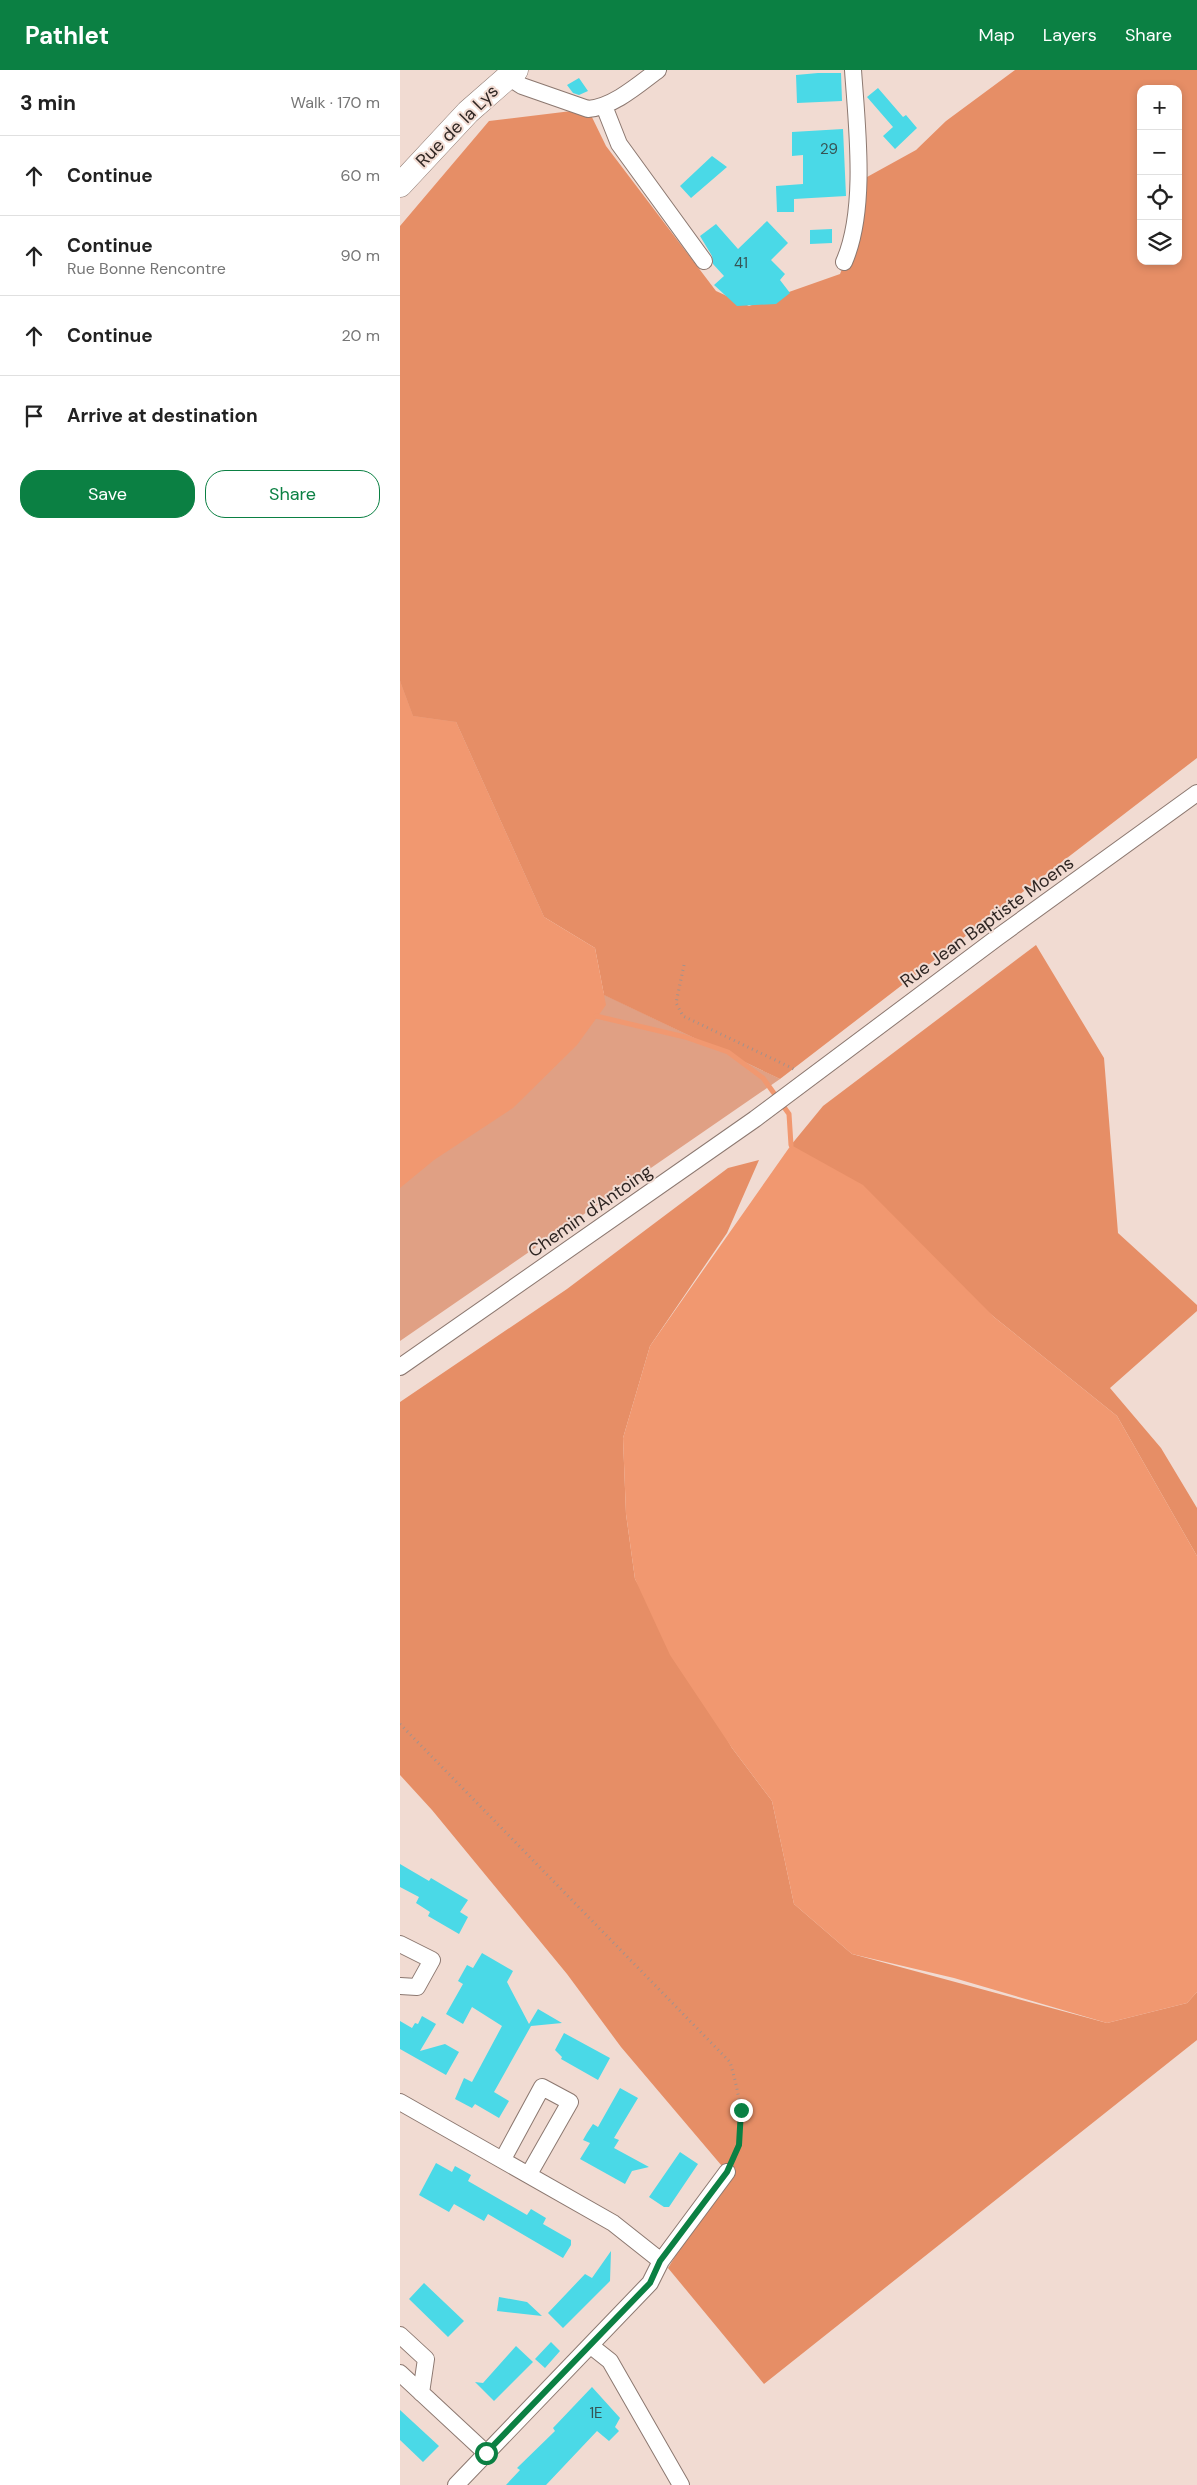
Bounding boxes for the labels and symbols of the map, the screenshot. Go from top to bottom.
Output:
street label: Rue de la Lys [410,79,504,173]
house number: 29 [820,139,838,159]
house number: 41 [734,253,748,273]
street label: Rue Jean Baptiste Moens [895,851,1079,993]
street label: Chemin d'Antoing [523,1159,657,1263]
route end [730,2099,753,2122]
house number: 1E [589,2403,603,2423]
route start [475,2442,498,2465]

